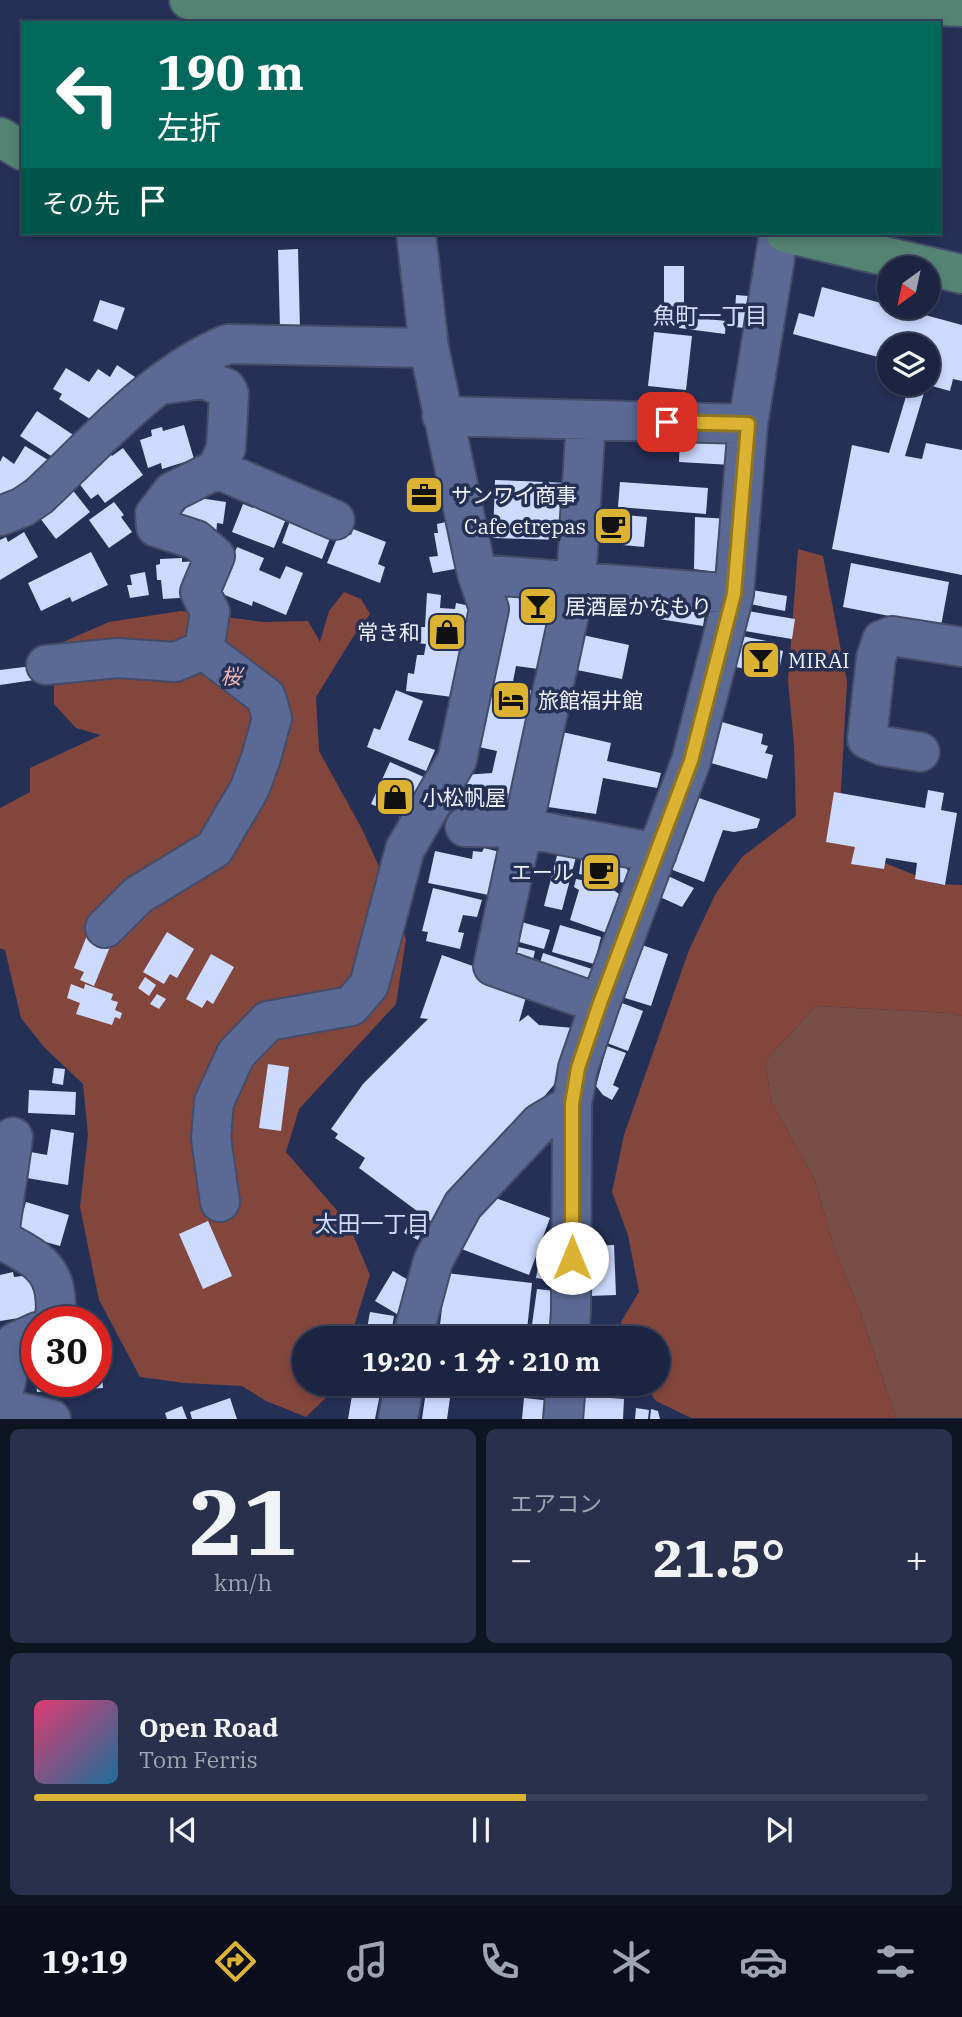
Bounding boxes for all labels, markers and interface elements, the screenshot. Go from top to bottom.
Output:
text: 190 m [157,40,304,103]
icon: left [42,49,133,140]
text: 左折 [157,106,221,148]
icon: arrive [134,182,172,220]
text: その先 [42,186,120,220]
north arrow [877,256,940,318]
map controls [877,256,940,396]
district label: 魚町一丁目 [653,300,768,330]
button: layers [877,333,940,396]
pin [637,392,697,452]
icon: arrive [648,403,686,441]
office icon: サンワイ商事 [403,474,445,516]
place label: サンワイ商事 [451,481,577,509]
cafe icon: Cafe etrepas [592,505,634,547]
place label: Cafe etrepas [464,512,586,540]
bar icon: 居酒屋かなもり [517,585,559,627]
place label: 居酒屋かなもり [565,592,712,620]
shop icon: 常き和 [426,611,468,653]
place label: 常き和 [357,618,420,646]
bar icon: MIRAI [740,639,782,681]
place label: MIRAI [788,646,850,674]
park label: 桜 [221,662,246,690]
hotel icon: 旅館福井館 [490,679,532,721]
place label: 旅館福井館 [538,686,643,714]
shop icon: 小松帆屋 [374,776,416,818]
place label: 小松帆屋 [422,783,506,811]
cafe icon: エール [580,851,622,893]
place label: エール [511,858,574,886]
district label: 太田一丁目 [315,1208,430,1238]
position arrow [535,1221,609,1295]
speed limit sign: 30 [21,1306,112,1397]
text: 19:20 · 1 分 · 210 m [362,1344,600,1378]
text: 21 [188,1462,298,1580]
text: エアコン [510,1488,602,1518]
text: 21.5° [653,1524,785,1591]
text: − [510,1534,533,1583]
text: + [905,1534,928,1583]
text: km/h [214,1567,272,1597]
text: Open Road [139,1710,278,1744]
text: Tom Ferris [139,1744,258,1774]
icon: previous [164,1811,202,1849]
icon: pause [462,1811,500,1849]
icon: next [760,1811,798,1849]
icon: directions [211,1937,260,1986]
icon: music [343,1937,392,1986]
icon: phone [475,1937,524,1986]
icon: climate [607,1937,656,1986]
icon: car [739,1937,788,1986]
icon: filters [871,1937,920,1986]
text: 19:19 [42,1940,128,1982]

